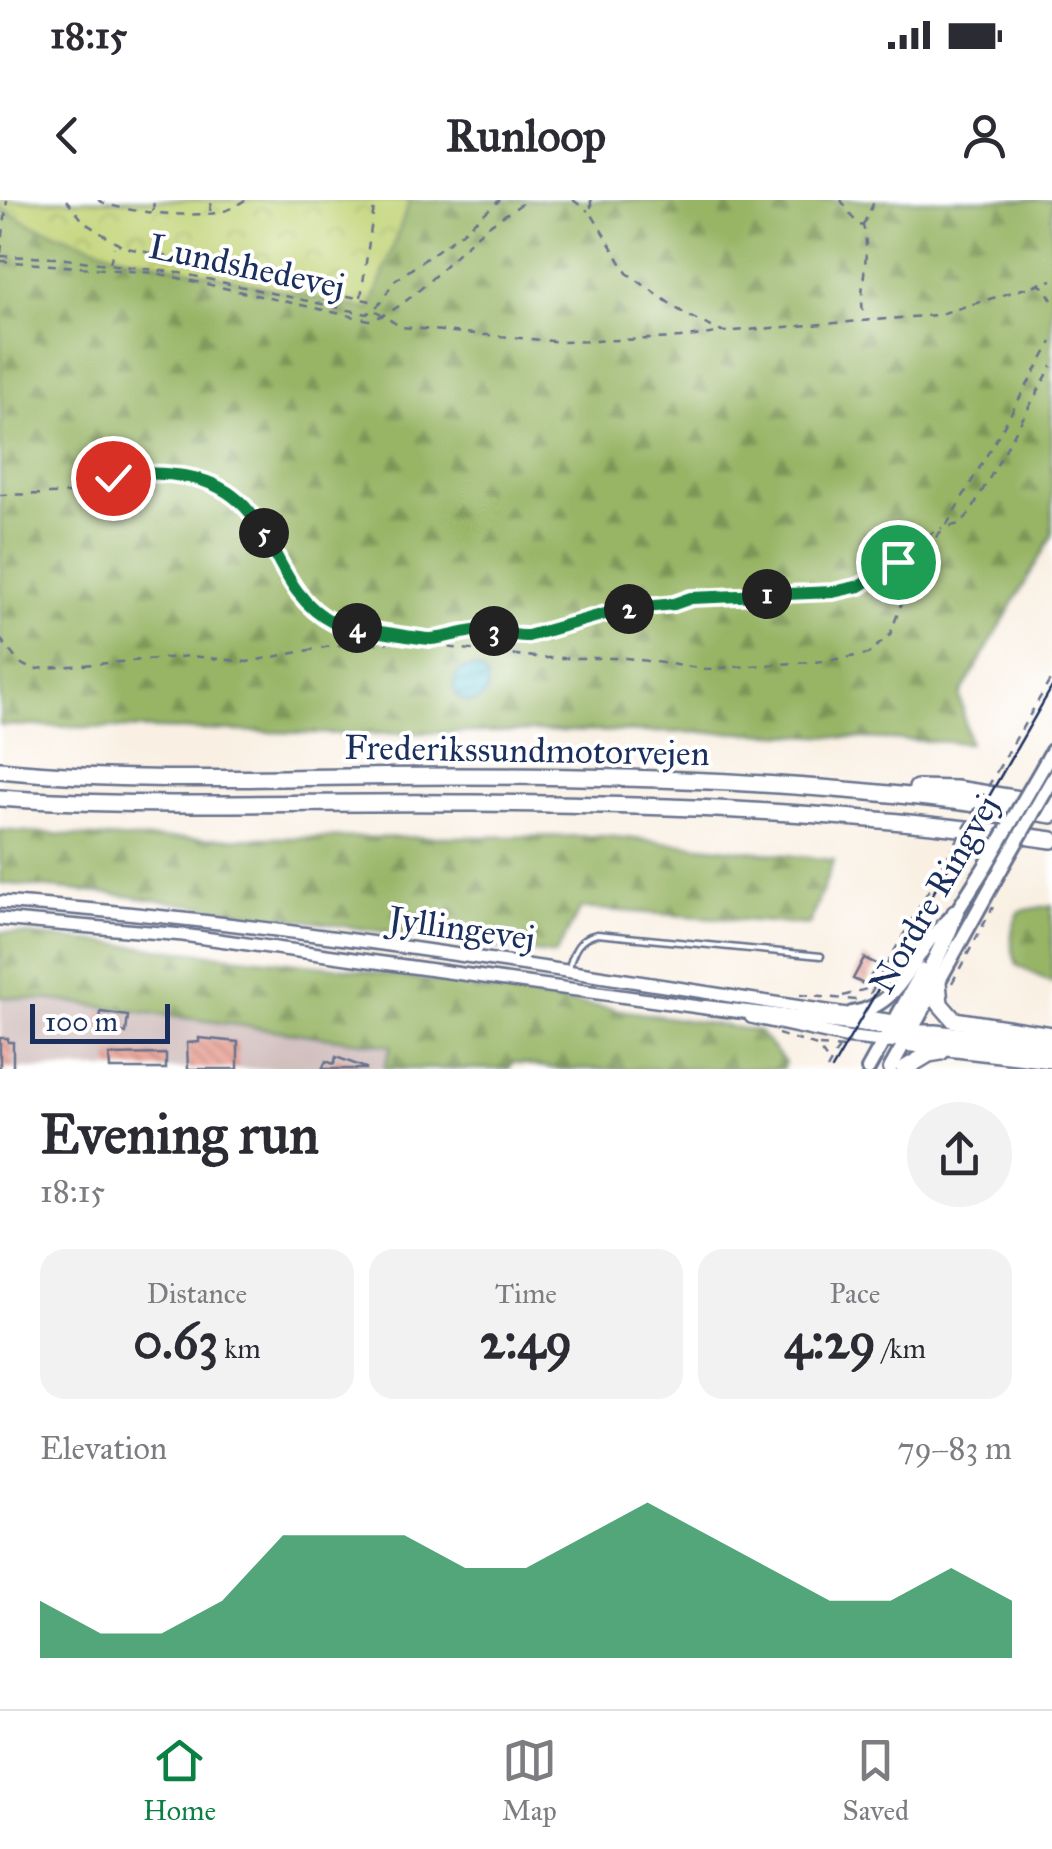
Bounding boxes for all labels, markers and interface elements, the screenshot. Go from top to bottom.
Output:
text: 18:15 [50,12,127,58]
icon: back [40,108,95,163]
text: Runloop [446,108,606,163]
icon: person [957,108,1012,163]
street label: Lundshedevej [145,225,349,308]
pin [71,436,156,521]
icon: check [86,451,141,506]
pin: 5 [239,508,289,558]
text: 5 [257,515,271,550]
pin [856,520,941,605]
icon: arrive [871,535,926,590]
pin: 1 [742,569,792,619]
text: 1 [761,576,773,611]
pin: 2 [604,584,654,634]
text: 2 [622,591,636,626]
pin: 4 [332,603,382,653]
pin: 3 [469,606,519,656]
text: 4 [349,610,365,645]
text: 3 [488,613,500,648]
street label: Frederikssundmotorvejen [344,726,710,775]
street label: Nordre Ringvej [860,787,1009,1001]
street label: Jyllingevej [382,896,538,960]
scale bar [30,999,170,1044]
text: 100 m [45,1004,118,1039]
text: Evening run [40,1101,319,1168]
button: share [907,1102,1012,1207]
text: 18:15 [40,1172,105,1211]
text: Distance [147,1276,247,1311]
text: Time [495,1276,557,1311]
text: Pace [830,1276,880,1311]
text: 0.63 [133,1311,218,1372]
text: 2:49 [480,1311,572,1372]
text: 4:29 [784,1311,876,1372]
text: km [218,1331,261,1366]
text: /km [876,1331,926,1366]
text: Elevation [40,1429,167,1468]
text: 79–83 m [897,1429,1012,1468]
tab: Home [143,1733,216,1828]
tab: Map [502,1733,557,1828]
tab: Saved [843,1733,909,1828]

